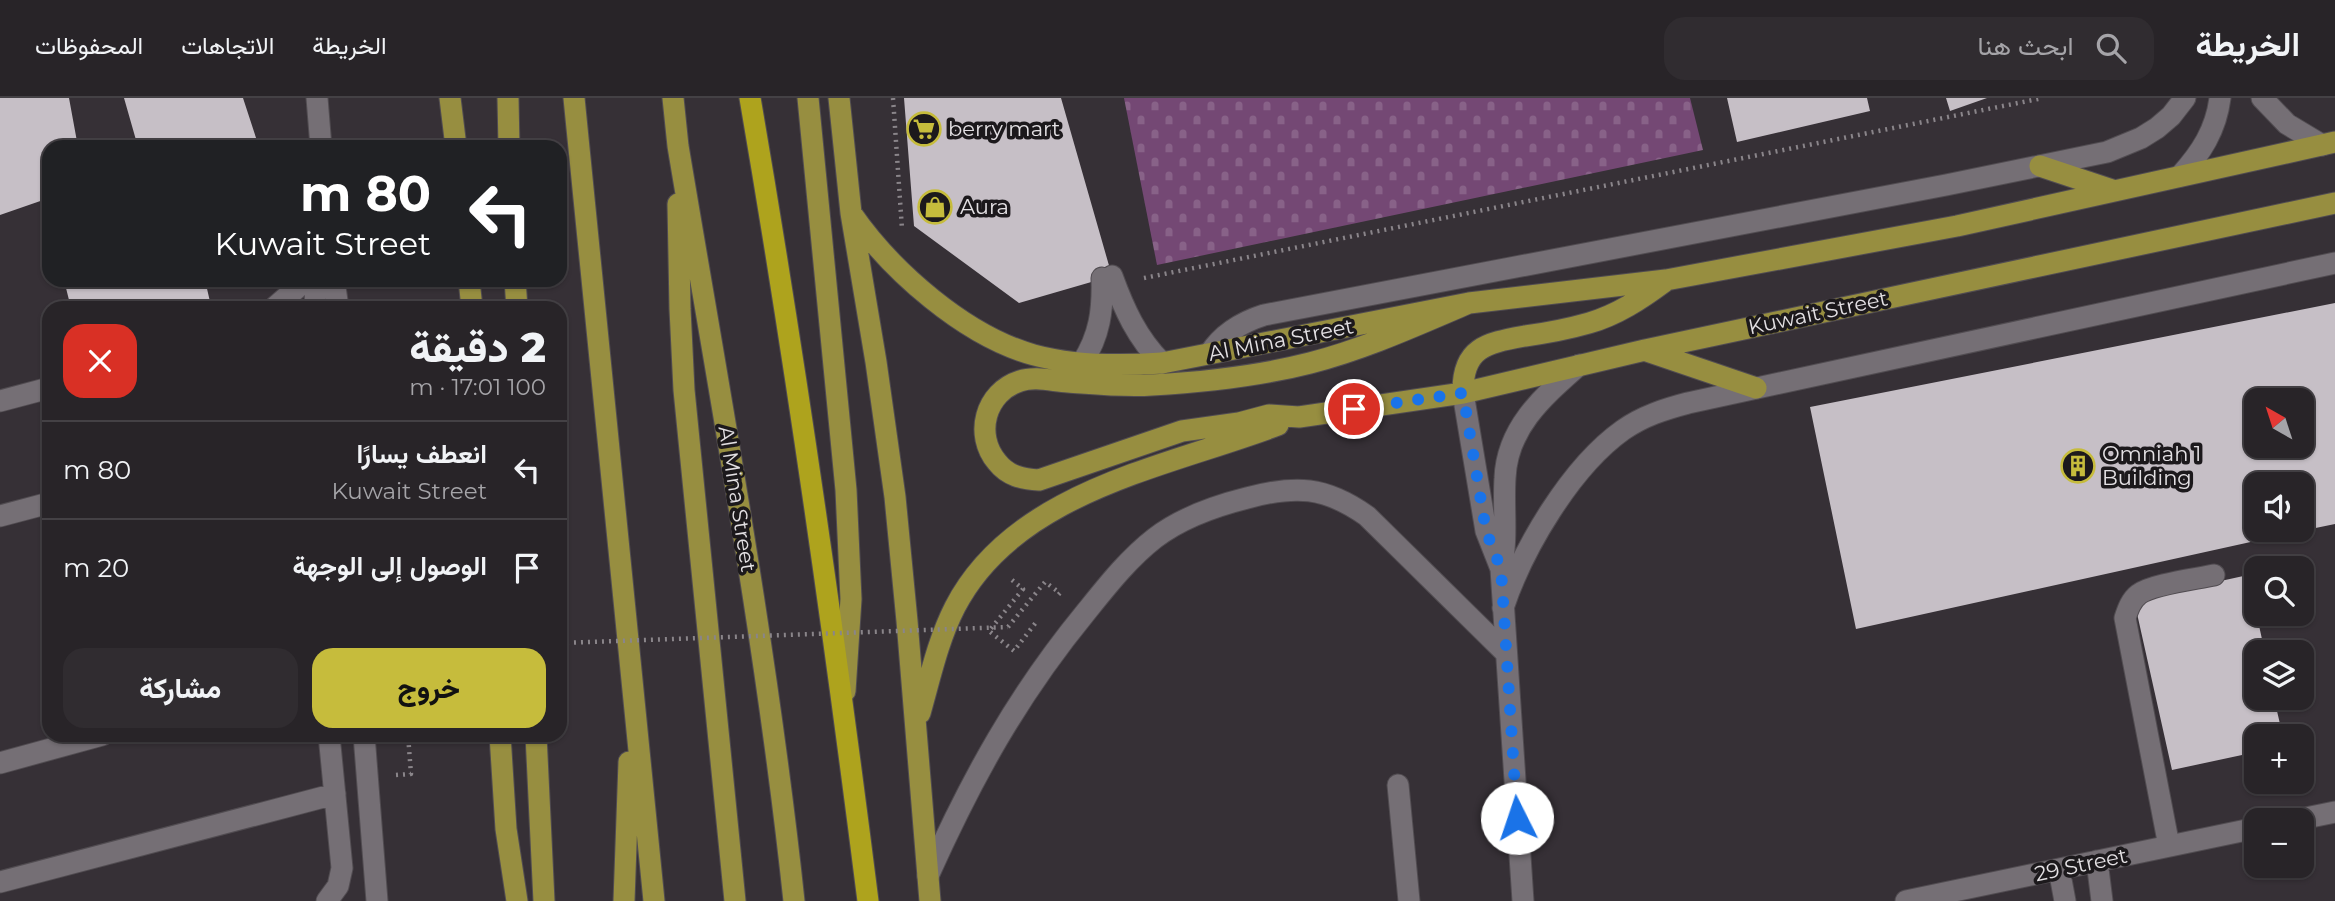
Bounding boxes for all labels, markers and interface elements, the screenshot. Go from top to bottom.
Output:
search box [1664,17,2154,80]
text: الخريطة [2196,24,2300,64]
icon: search [2092,29,2130,67]
text: ابحث هنا [1977,30,2074,62]
text: المحفوظات [35,31,143,60]
text: الاتجاهات [181,31,274,60]
text: الخريطة [312,31,387,60]
supermarket icon: berry mart [905,110,943,148]
place label: berry mart [948,116,1060,141]
text: 80 m [300,164,431,223]
icon: left [455,168,546,259]
shop icon: Aura [916,188,954,226]
place label: Aura [960,194,1009,219]
text: Kuwait Street [215,224,431,263]
street label: Kuwait Street [1746,286,1890,340]
street label: Al Mina Street [1206,313,1356,366]
text: 2 دقيقة [409,321,546,373]
button: close [63,324,137,398]
text: 100 m · 17:01 [409,373,546,401]
pin [1324,379,1384,439]
north arrow [2244,388,2314,458]
map controls [2244,388,2314,878]
icon: arrive [1335,390,1373,428]
street label: Al Mina Street [714,424,761,574]
text: انعطف يسارًا [357,438,487,470]
place label: Omniah 1 Building [2102,441,2201,490]
building icon: Omniah 1 Building [2059,447,2097,485]
icon: left [508,451,546,489]
text: 80 m [63,454,131,486]
button: sound [2244,472,2314,542]
text: Kuwait Street [331,477,487,505]
icon: arrive [508,549,546,587]
text: الوصول إلى الوجهة [293,550,487,582]
text: 20 m [63,552,129,584]
button: search [2244,556,2314,626]
button: layers [2244,640,2314,710]
button: مشاركة [63,648,298,728]
button: خروج [312,648,546,728]
button: + [2244,724,2314,794]
position arrow [1480,781,1554,855]
button: − [2244,808,2314,878]
street label: 29 Street [2032,843,2129,886]

